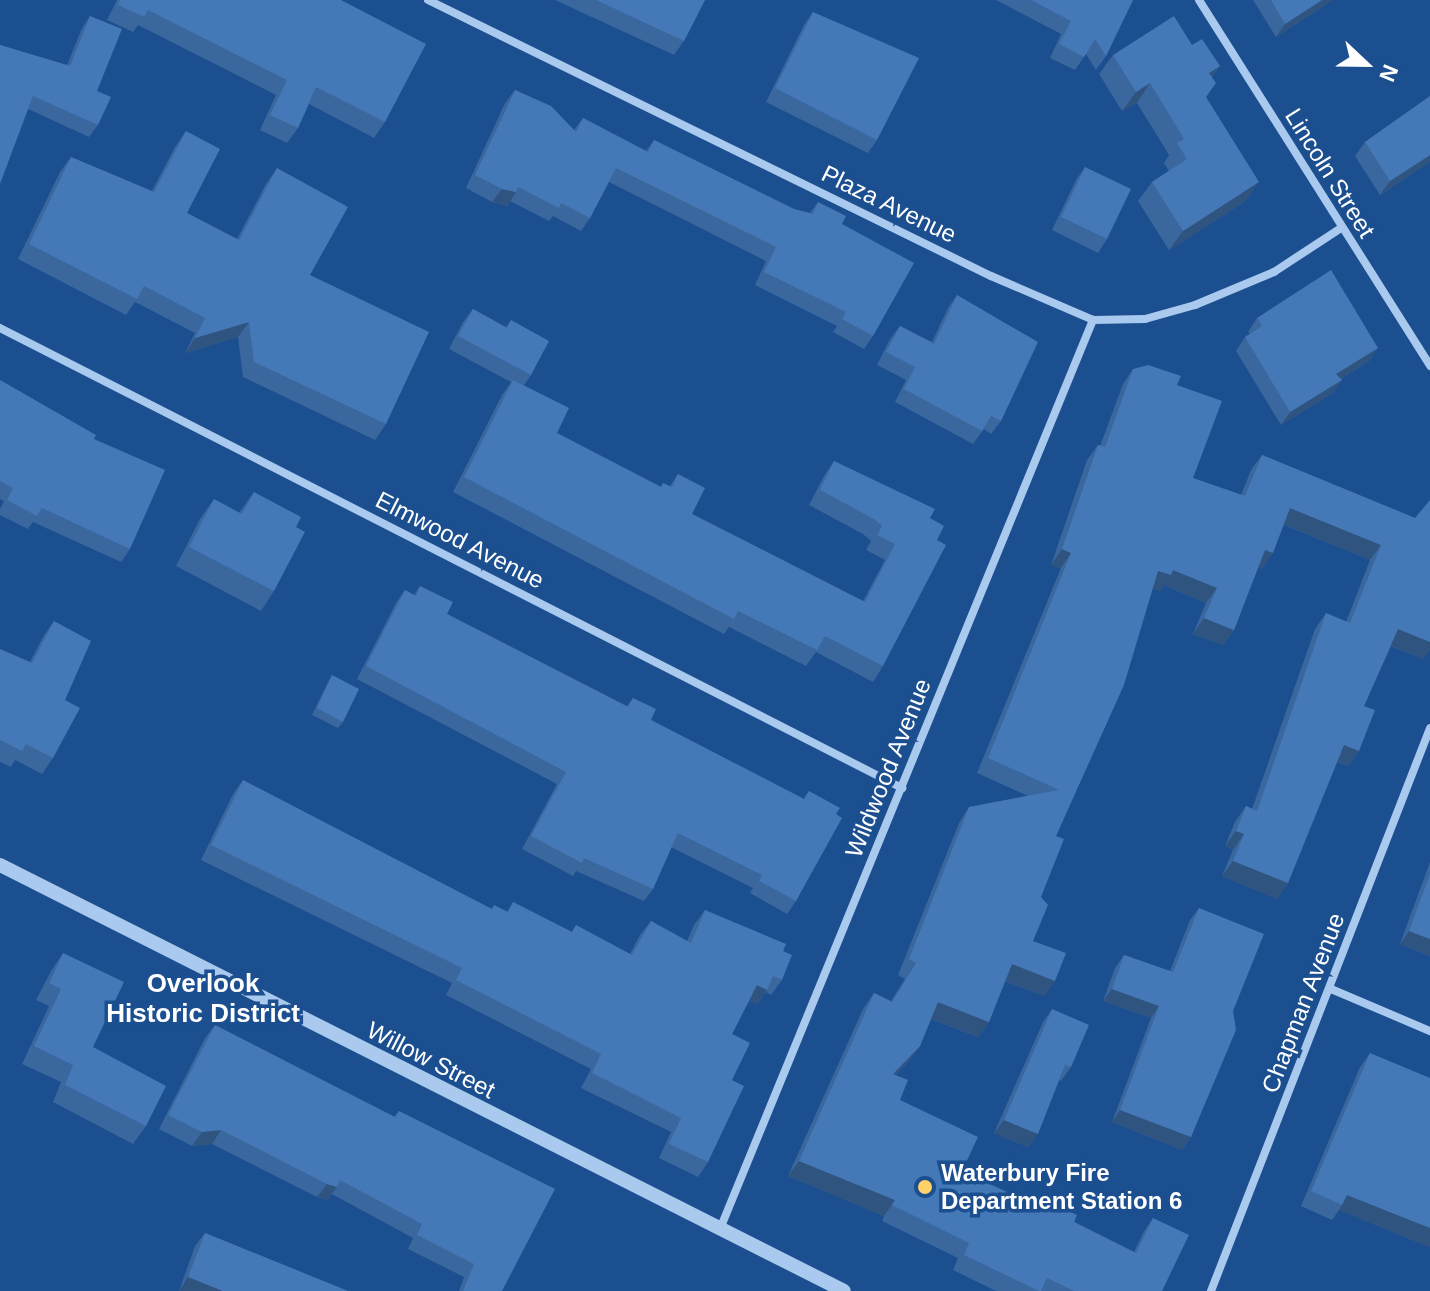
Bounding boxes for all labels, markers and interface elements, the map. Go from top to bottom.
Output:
north arrow [1326,24,1406,104]
text: N [1374,61,1403,85]
street label: Lincoln Street [1279,103,1381,243]
street label: Plaza Avenue [816,159,962,249]
street label: Elmwood Avenue [370,485,550,595]
street label: Wildwood Avenue [839,674,937,862]
street label: Chapman Avenue [1255,908,1351,1098]
district label: Overlook Historic District [106,968,300,1030]
street label: Willow Street [362,1015,500,1105]
place label: Waterbury Fire Department Station 6 [941,1159,1182,1215]
marker: Waterbury Fire Department Station 6 [916,1178,934,1196]

